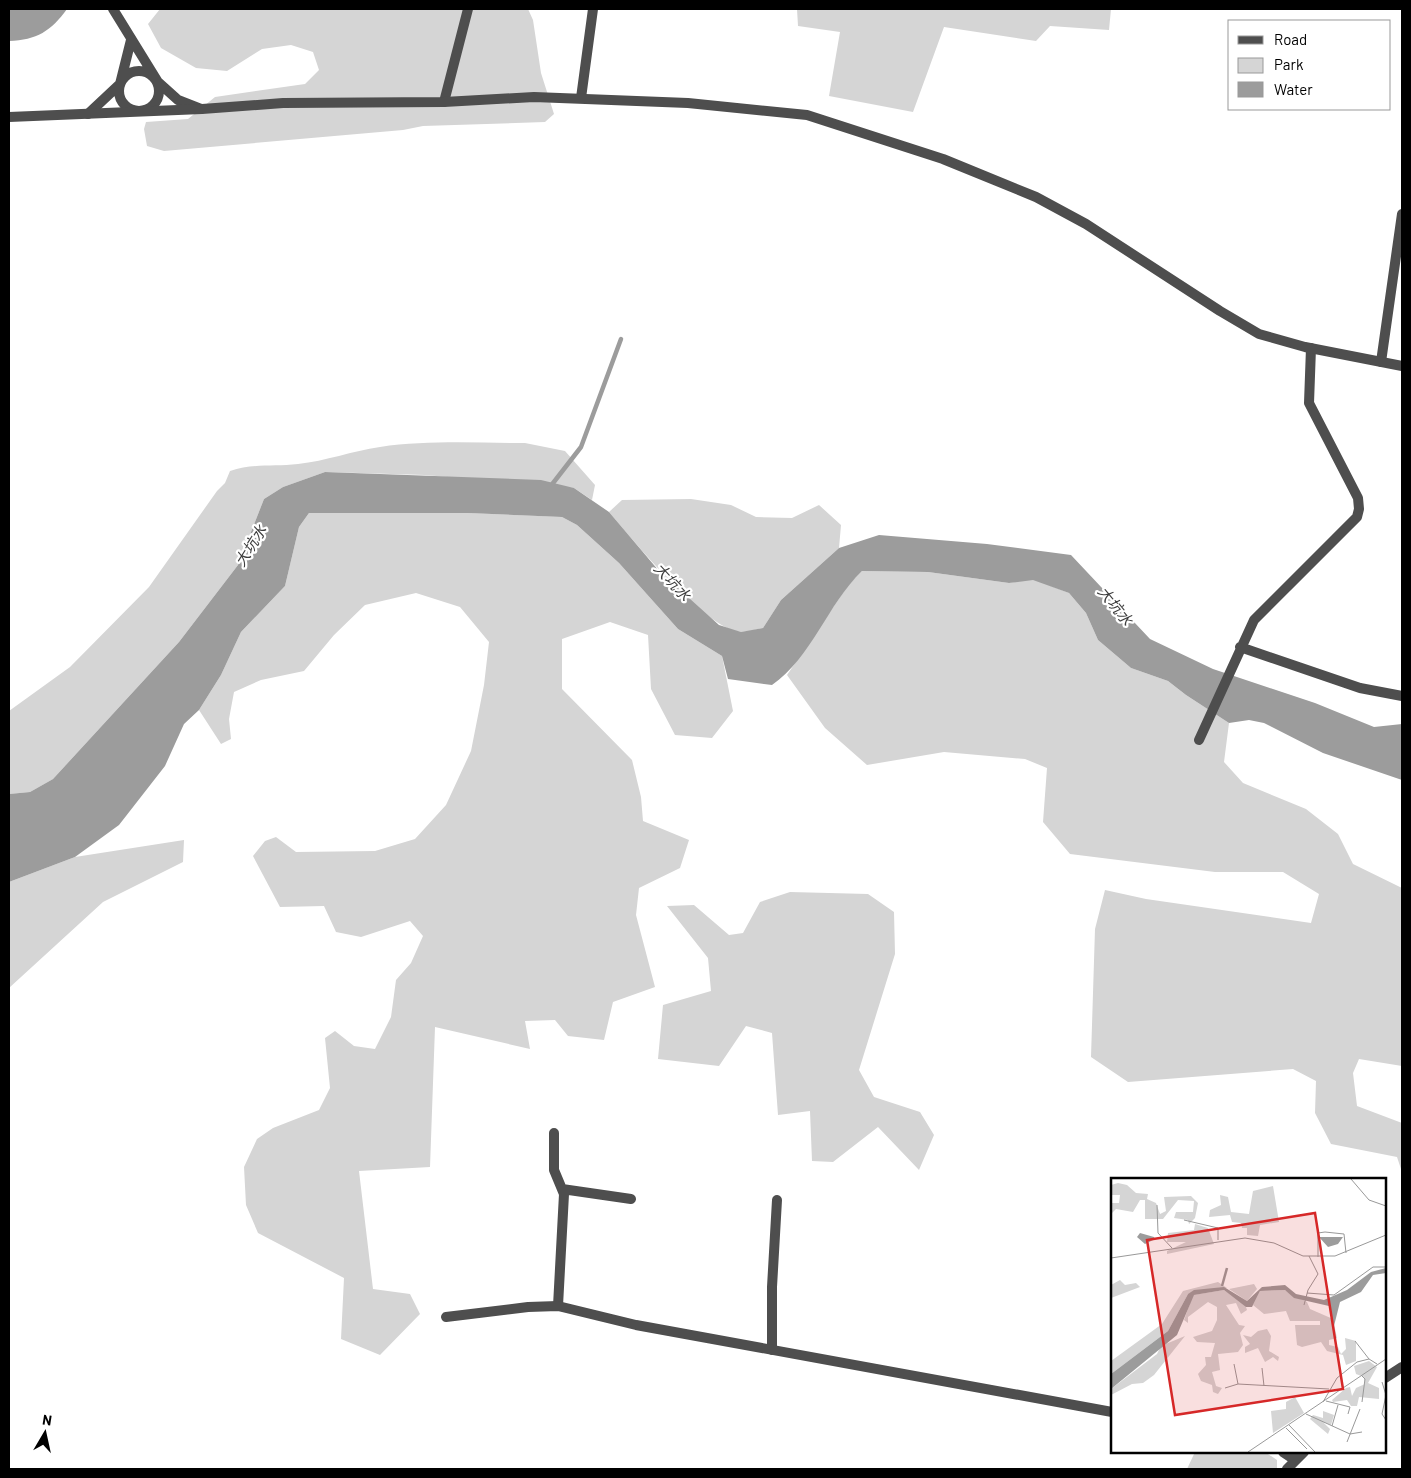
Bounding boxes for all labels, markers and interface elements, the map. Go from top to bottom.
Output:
legend [1228,20,1391,110]
text: Road [1274,30,1307,48]
text: Park [1274,55,1304,73]
text: Water [1274,80,1313,98]
water label: 大坑水 [231,521,270,569]
water label: 大坑水 [651,559,695,605]
water label: 大坑水 [1095,582,1138,629]
inset map [1111,1178,1386,1453]
north arrow [20,1408,70,1458]
text: N [41,1411,53,1429]

